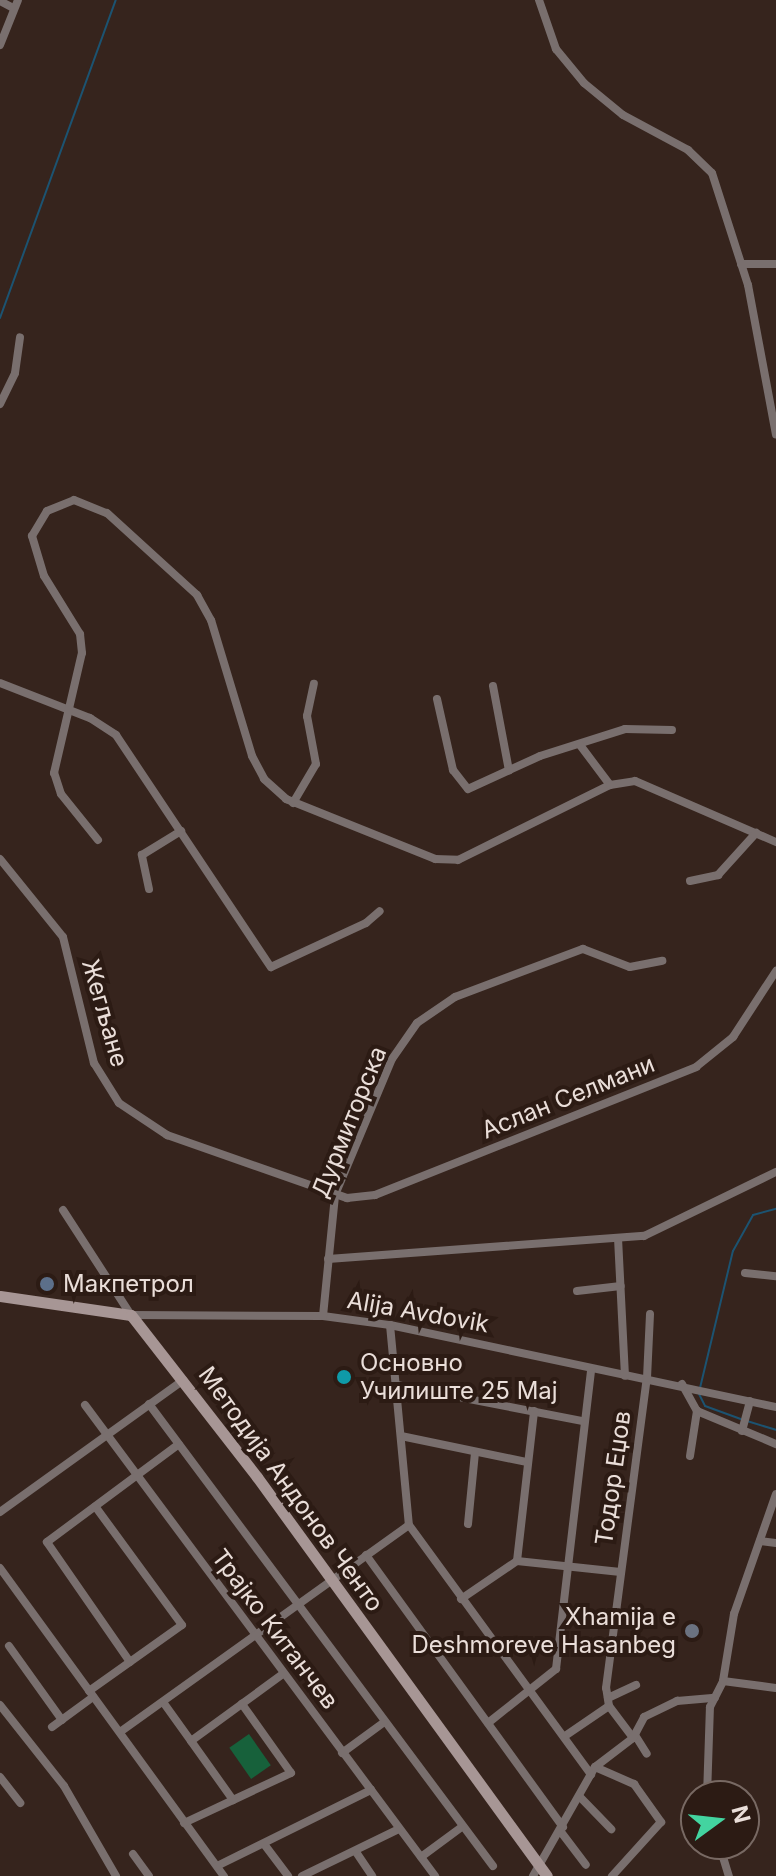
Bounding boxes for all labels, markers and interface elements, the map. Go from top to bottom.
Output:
street label: Жегљане [76,956,134,1070]
street label: Дурмиторска [306,1042,392,1202]
street label: Аслан Селмани [477,1049,659,1145]
place label: Макпетрол [63,1270,194,1298]
marker: Макпетрол [38,1275,56,1293]
street label: Alija Avdovik [345,1285,491,1339]
place label: Основно Училиште 25 Мај [360,1349,558,1405]
street label: Методија Андонов Ченто [193,1361,389,1617]
marker: Основно Училиште 25 Мај [335,1368,353,1386]
street label: Тодор Еџов [589,1409,637,1547]
street label: Трајко Китанчев [206,1543,344,1715]
place label: Xhamija e Deshmoreve Hasanbeg [411,1603,676,1659]
marker: Xhamija e Deshmoreve Hasanbeg [683,1622,701,1640]
north arrow [680,1780,760,1860]
text: N [727,1803,756,1826]

